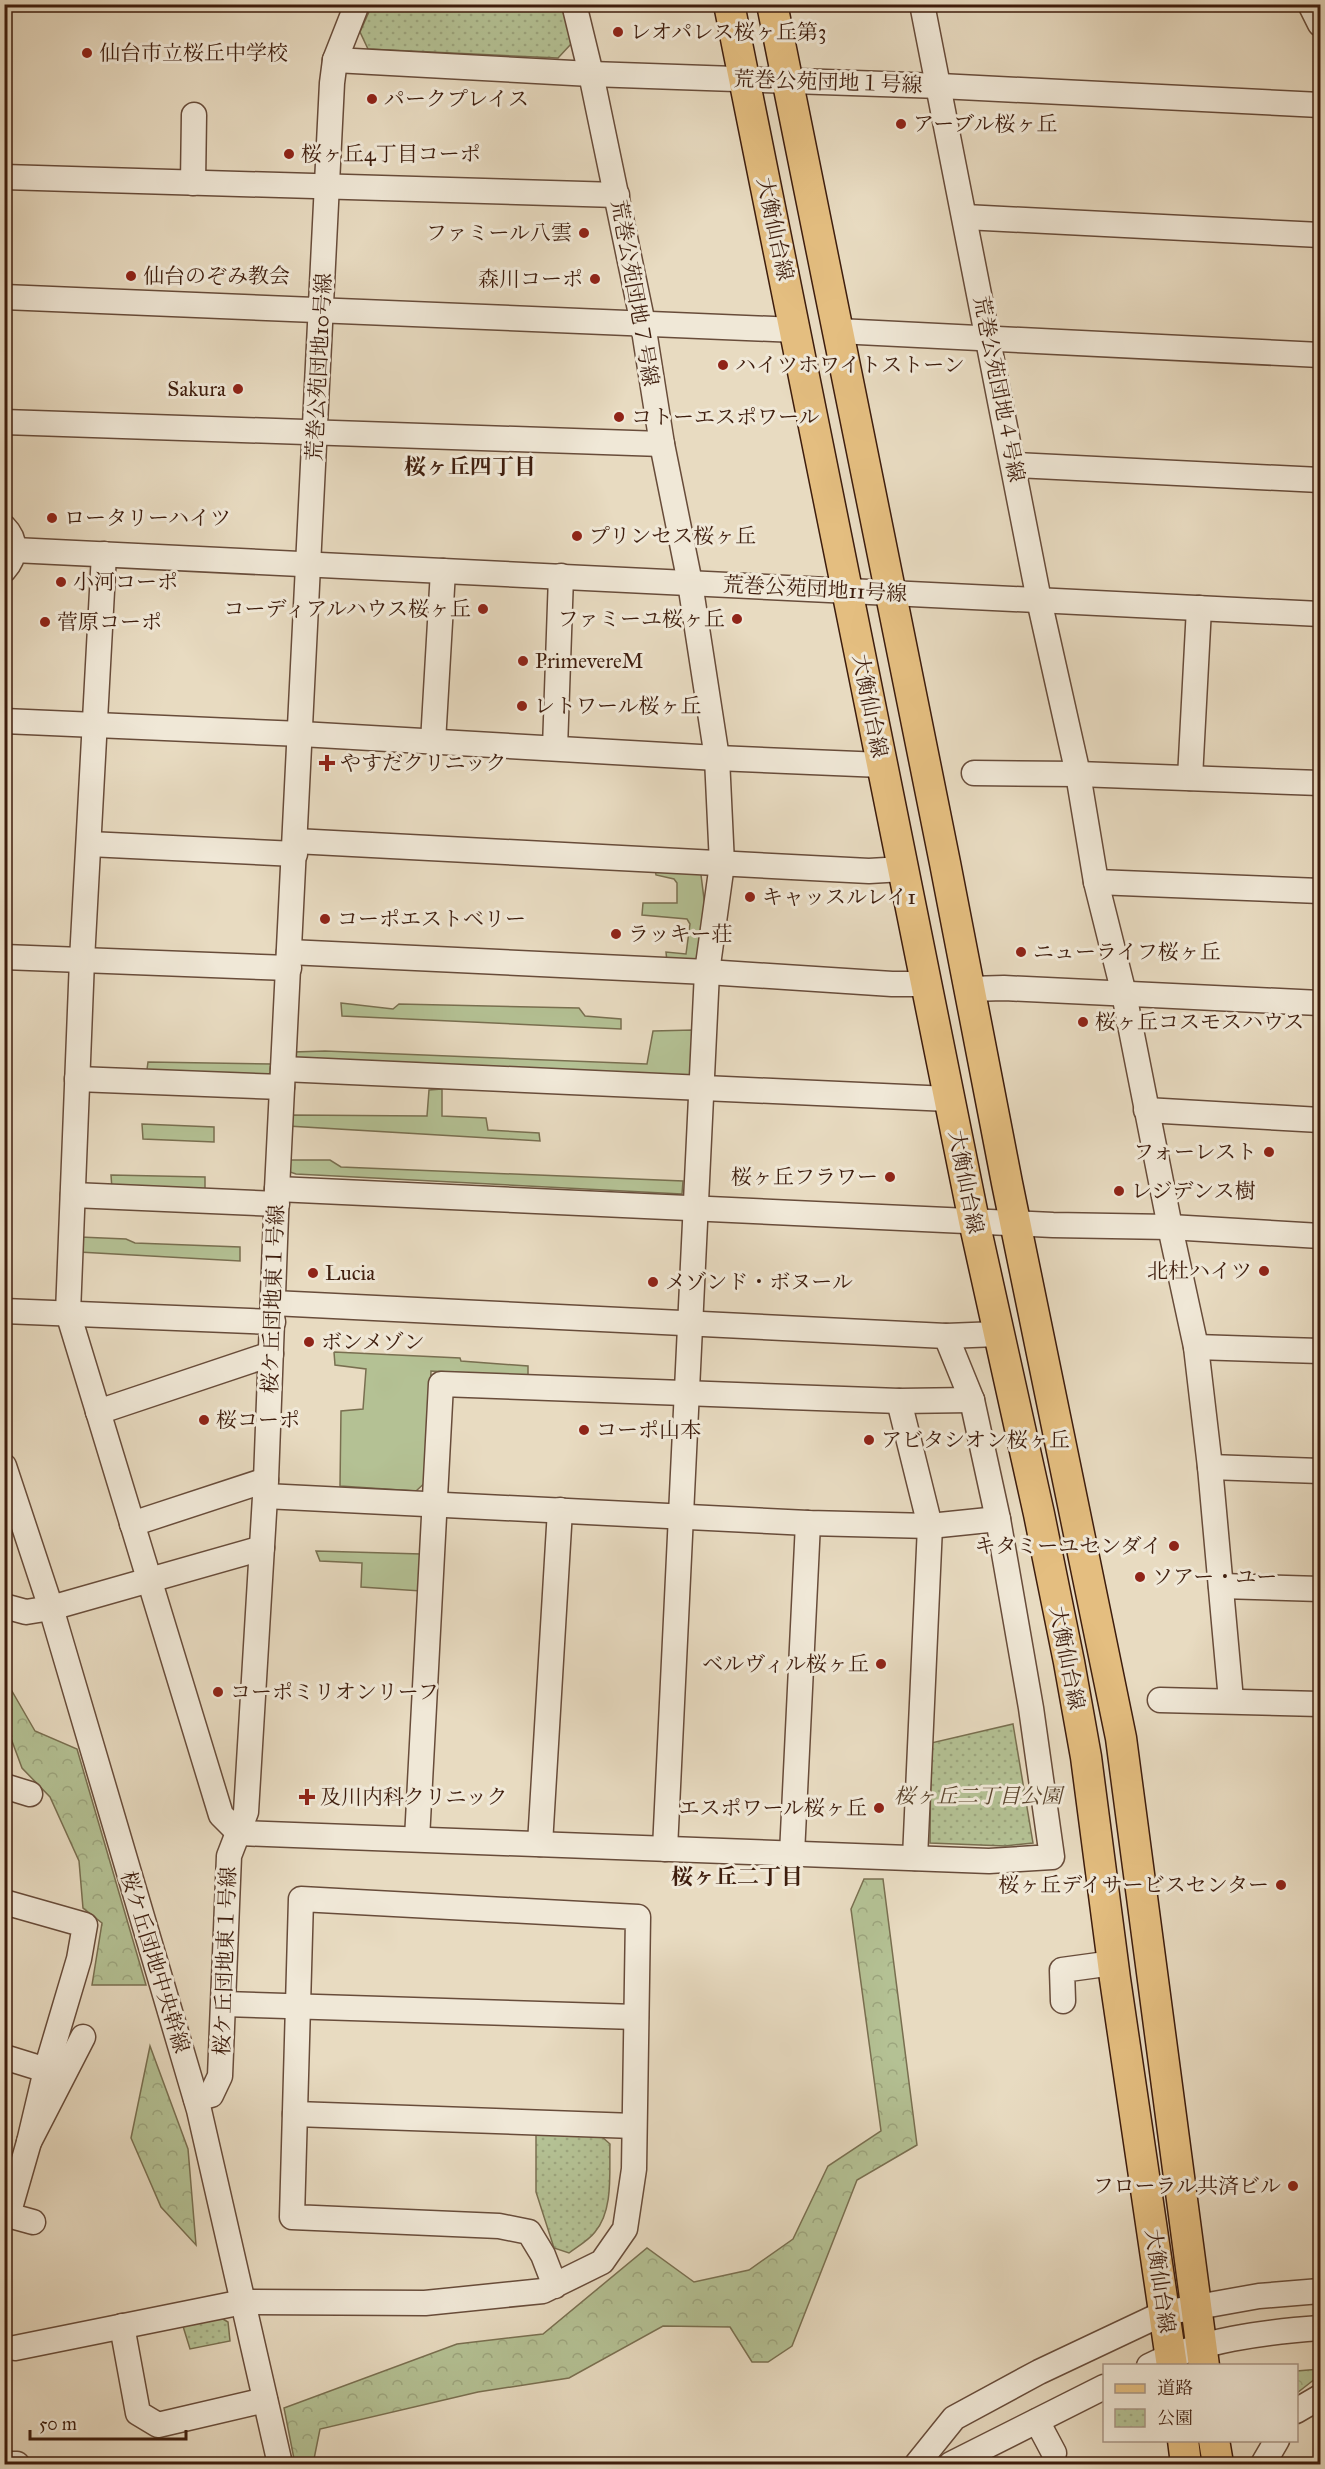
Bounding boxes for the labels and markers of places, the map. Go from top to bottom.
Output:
place label: レオパレス桜ヶ丘第3 [630,19,826,45]
marker: レオパレス桜ヶ丘第3 [611,25,625,39]
place label: 仙台市立桜丘中学校 [99,40,288,66]
marker: 仙台市立桜丘中学校 [80,46,94,60]
place label: パークプレイス [384,86,529,112]
marker: パークプレイス [365,92,379,106]
place label: アーブル桜ヶ丘 [913,111,1057,137]
marker: アーブル桜ヶ丘 [894,117,908,131]
place label: 桜ヶ丘4丁目コーポ [301,141,481,167]
marker: 桜ヶ丘4丁目コーポ [282,147,296,161]
place label: ファミール八雲 [426,220,572,246]
marker: ファミール八雲 [577,226,591,240]
place label: 仙台のぞみ教会 [143,263,290,289]
place label: 森川コーポ [478,266,583,292]
marker: 仙台のぞみ教会 [124,269,138,283]
marker: 森川コーポ [588,272,602,286]
place label: ハイツホワイトストーン [735,352,965,378]
marker: ハイツホワイトストーン [716,358,730,372]
place label: Sakura [167,376,226,402]
marker: Sakura [231,382,245,396]
place label: コトーエスポワール [631,404,820,430]
marker: コトーエスポワール [612,410,626,424]
place label: ロータリーハイツ [64,505,231,531]
marker: ロータリーハイツ [45,511,59,525]
place label: プリンセス桜ヶ丘 [589,523,756,549]
marker: プリンセス桜ヶ丘 [570,529,584,543]
place label: 小河コーポ [73,569,178,595]
marker: 小河コーポ [54,575,68,589]
place label: コーディアルハウス桜ヶ丘 [224,596,471,622]
marker: コーディアルハウス桜ヶ丘 [476,602,490,616]
place label: ファミーユ桜ヶ丘 [557,606,725,632]
place label: 菅原コーポ [57,609,162,635]
marker: ファミーユ桜ヶ丘 [730,612,744,626]
marker: 菅原コーポ [38,615,52,629]
place label: PrimevereM [535,648,643,674]
marker: PrimevereM [516,654,530,668]
place label: レトワール桜ヶ丘 [534,693,702,719]
marker: レトワール桜ヶ丘 [515,699,529,713]
place label: やすだクリニック [340,750,507,776]
marker: やすだクリニック [318,754,336,772]
place label: キャッスルレイ1 [762,884,916,910]
marker: キャッスルレイ1 [743,890,757,904]
place label: コーポエストベリー [337,906,526,932]
marker: コーポエストベリー [318,912,332,926]
place label: ラッキー荘 [628,921,733,947]
marker: ラッキー荘 [609,927,623,941]
place label: ニューライフ桜ヶ丘 [1033,939,1221,965]
marker: ニューライフ桜ヶ丘 [1014,945,1028,959]
place label: 桜ヶ丘コスモスハウス [1095,1009,1304,1035]
marker: 桜ヶ丘コスモスハウス [1076,1015,1090,1029]
place label: フォーレスト [1133,1139,1257,1165]
marker: フォーレスト [1262,1145,1276,1159]
place label: 桜ヶ丘フラワー [731,1164,878,1190]
marker: 桜ヶ丘フラワー [883,1170,897,1184]
place label: レジデンス樹 [1131,1178,1255,1204]
marker: レジデンス樹 [1112,1184,1126,1198]
place label: 北杜ハイツ [1147,1258,1252,1284]
place label: Lucia [325,1260,375,1286]
marker: 北杜ハイツ [1257,1264,1271,1278]
marker: Lucia [306,1266,320,1280]
place label: メゾンド・ボヌール [665,1269,853,1295]
marker: メゾンド・ボヌール [646,1275,660,1289]
place label: ボンメゾン [321,1329,425,1355]
marker: ボンメゾン [302,1335,316,1349]
place label: 桜コーポ [216,1407,300,1433]
marker: 桜コーポ [197,1413,211,1427]
place label: コーポ山本 [596,1417,701,1443]
marker: コーポ山本 [577,1423,591,1437]
place label: アビタシオン桜ヶ丘 [881,1427,1070,1453]
marker: アビタシオン桜ヶ丘 [862,1433,876,1447]
place label: キタミーユセンダイ [974,1533,1162,1559]
marker: キタミーユセンダイ [1167,1539,1181,1553]
place label: ソアー・ユー [1152,1564,1277,1590]
marker: ソアー・ユー [1133,1570,1147,1584]
place label: ベルヴィル桜ヶ丘 [702,1651,869,1677]
marker: ベルヴィル桜ヶ丘 [874,1657,888,1671]
place label: コーポミリオンリーフ [230,1679,439,1705]
marker: コーポミリオンリーフ [211,1685,225,1699]
place label: 及川内科クリニック [320,1784,508,1810]
marker: 及川内科クリニック [298,1788,316,1806]
place label: エスポワール桜ヶ丘 [678,1795,867,1821]
marker: エスポワール桜ヶ丘 [872,1801,886,1815]
place label: 桜ヶ丘デイサービスセンター [998,1872,1269,1898]
marker: 桜ヶ丘デイサービスセンター [1274,1878,1288,1892]
place label: フローラル共済ビル [1093,2173,1281,2199]
marker: フローラル共済ビル [1286,2179,1300,2193]

